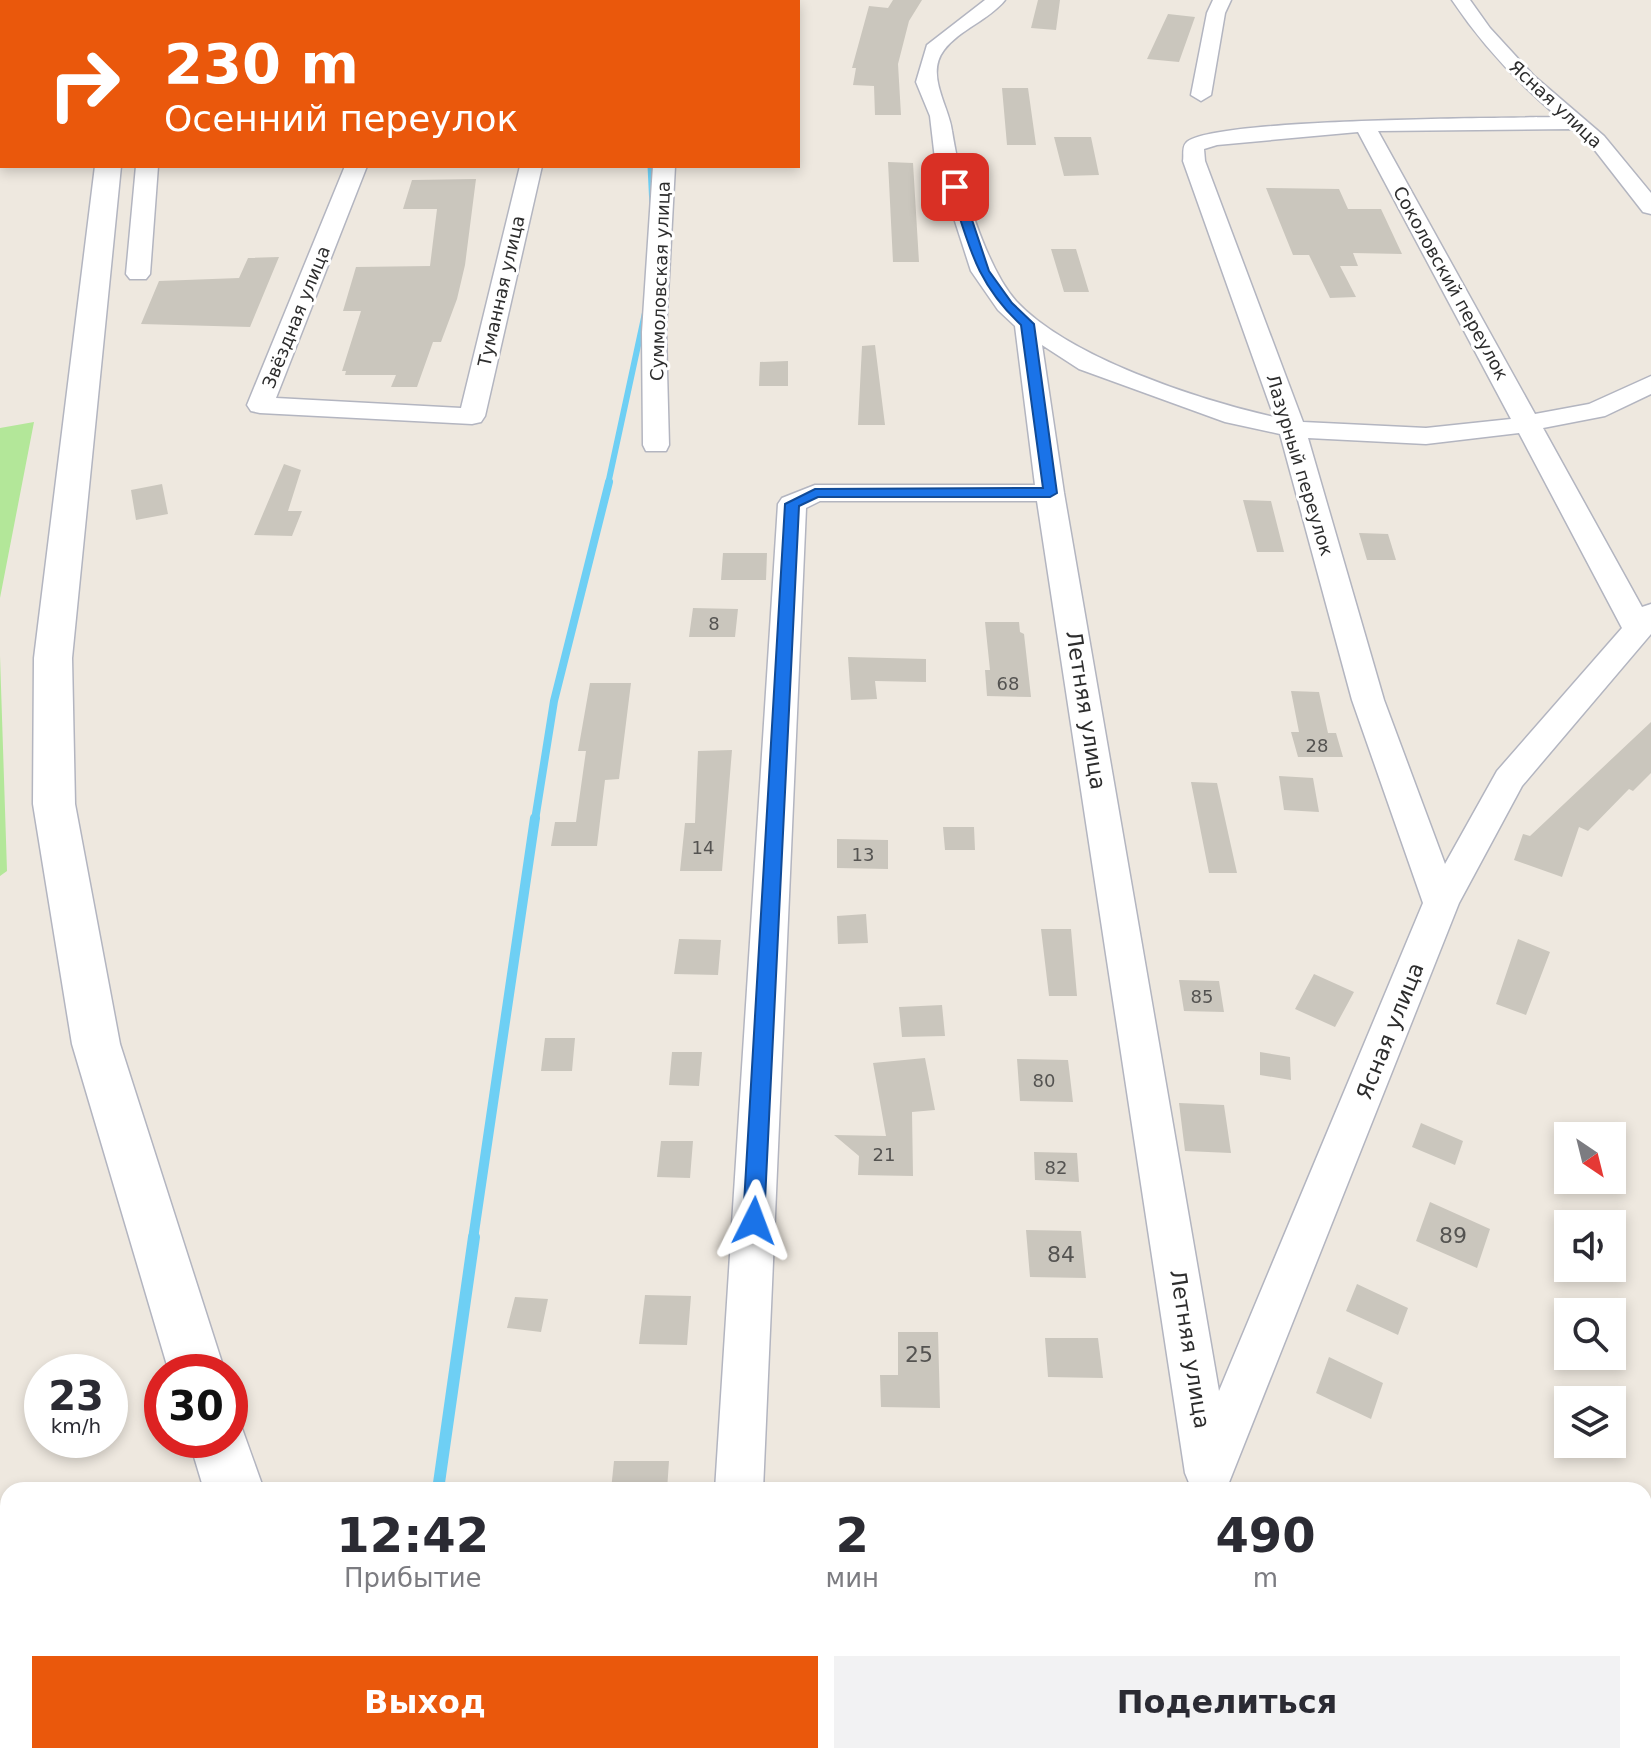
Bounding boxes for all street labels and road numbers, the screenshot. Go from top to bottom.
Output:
street label: Ясная улица [1505,56,1607,152]
street label: Суммоловская улица [646,181,674,381]
street label: Соколовский переулок [1389,183,1513,383]
street label: Туманная улица [473,213,529,370]
street label: Звёздная улица [258,243,334,391]
street label: Лазурный переулок [1262,372,1338,559]
street label: Летняя улица [1061,629,1111,791]
street label: Ясная улица [1351,959,1429,1103]
street label: Летняя улица [1165,1268,1215,1430]

